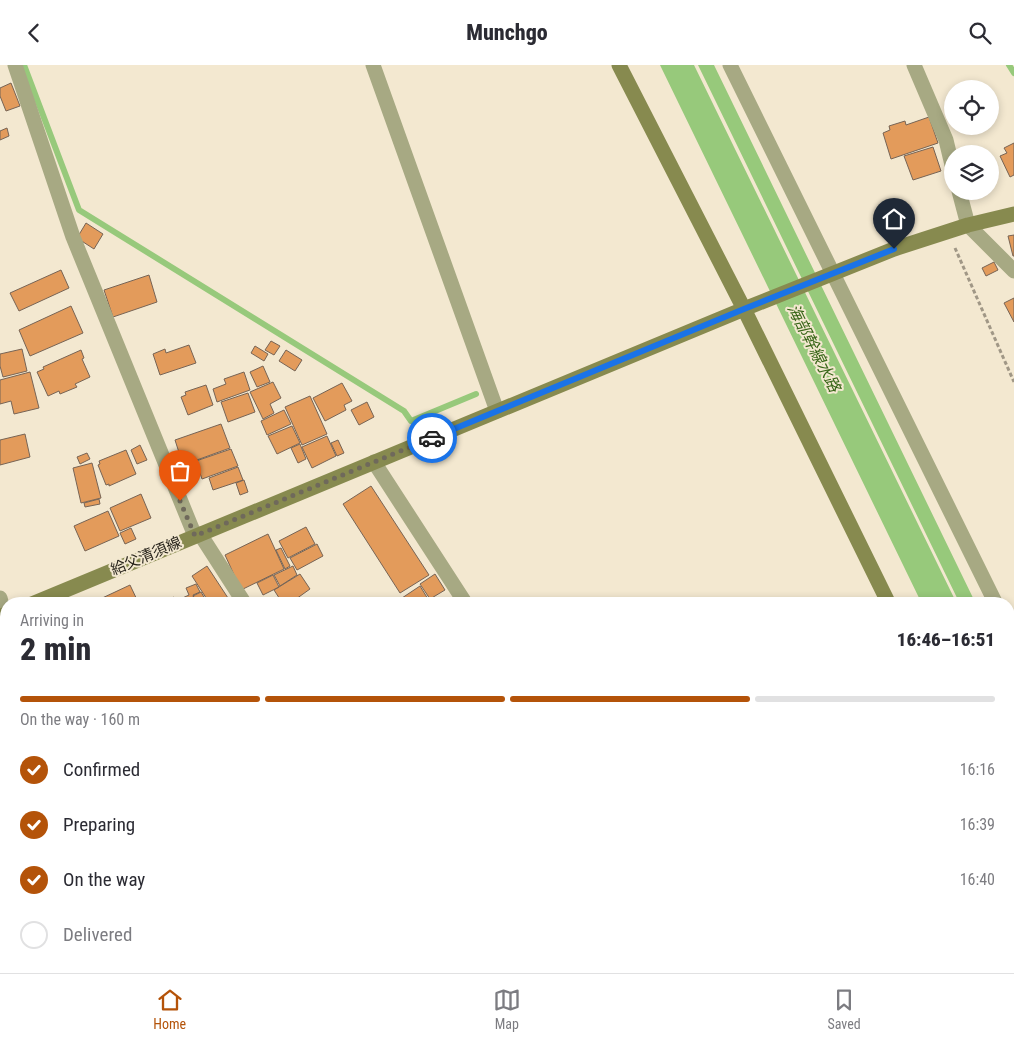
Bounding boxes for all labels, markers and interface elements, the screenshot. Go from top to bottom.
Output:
icon: back [20,19,48,47]
icon: search [966,19,994,47]
text: Munchgo [466,20,548,45]
map controls [944,80,999,200]
button: locate [944,80,999,135]
button: layers [944,145,999,200]
pin [873,198,915,249]
icon: home [880,205,908,233]
water label: 海部幹線水路 [784,301,845,397]
courier [407,413,457,463]
icon: car [418,424,446,452]
pin [159,450,201,501]
icon: bag [166,457,194,485]
street label: 給父清須線 [108,533,184,579]
text: Arriving in [20,611,84,630]
text: 16:46–16:51 [897,628,995,651]
text: 2 min [20,630,91,668]
text: On the way · 160 m [20,710,140,729]
icon: check [20,756,48,784]
text: Confirmed [63,758,140,781]
text: 16:16 [960,760,995,779]
icon: check [20,811,48,839]
text: Preparing [63,813,135,836]
text: 16:39 [960,815,995,834]
icon: check [20,866,48,894]
text: On the way [63,868,145,891]
text: 16:40 [960,870,995,889]
text: Delivered [63,923,132,946]
tab: Home [153,986,186,1032]
tab: Map [493,986,521,1032]
tab: Saved [827,986,861,1032]

